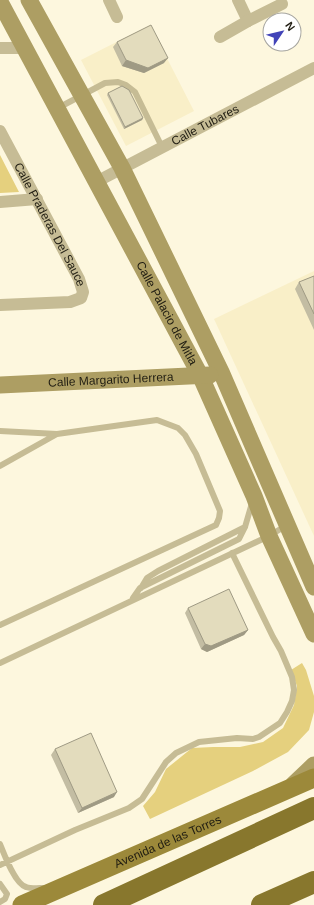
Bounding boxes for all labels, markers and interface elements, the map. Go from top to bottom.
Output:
north arrow [262,12,302,52]
text: N [283,20,297,33]
street label: Calle Tubares [169,102,241,148]
street label: Calle Praderas Del Sauce [11,160,88,288]
street label: Calle Palacio de Mitla [133,259,200,368]
street label: Calle Margarito Herrera [48,370,174,390]
street label: Avenida de las Torres [112,812,223,871]

